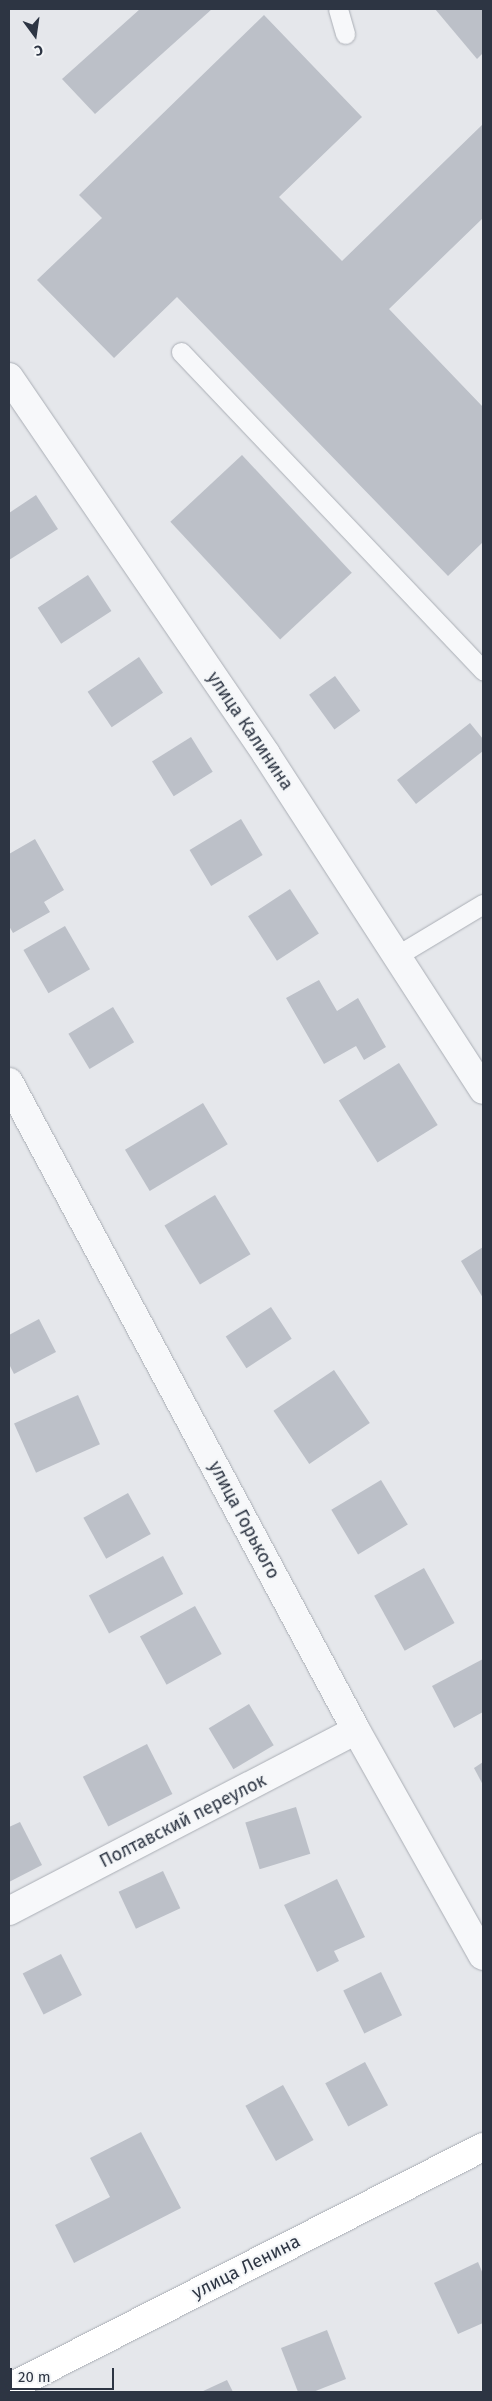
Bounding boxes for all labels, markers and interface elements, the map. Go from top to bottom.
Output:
north arrow [10,10,60,60]
text: С [33,41,45,59]
street label: улица Калинина [202,668,298,794]
street label: улица Горького [204,1457,284,1583]
street label: Полтавский переулок [96,1770,270,1872]
street label: улица Ленина [188,2230,304,2304]
scale bar [12,2358,116,2390]
text: 20 m [18,2368,51,2386]

